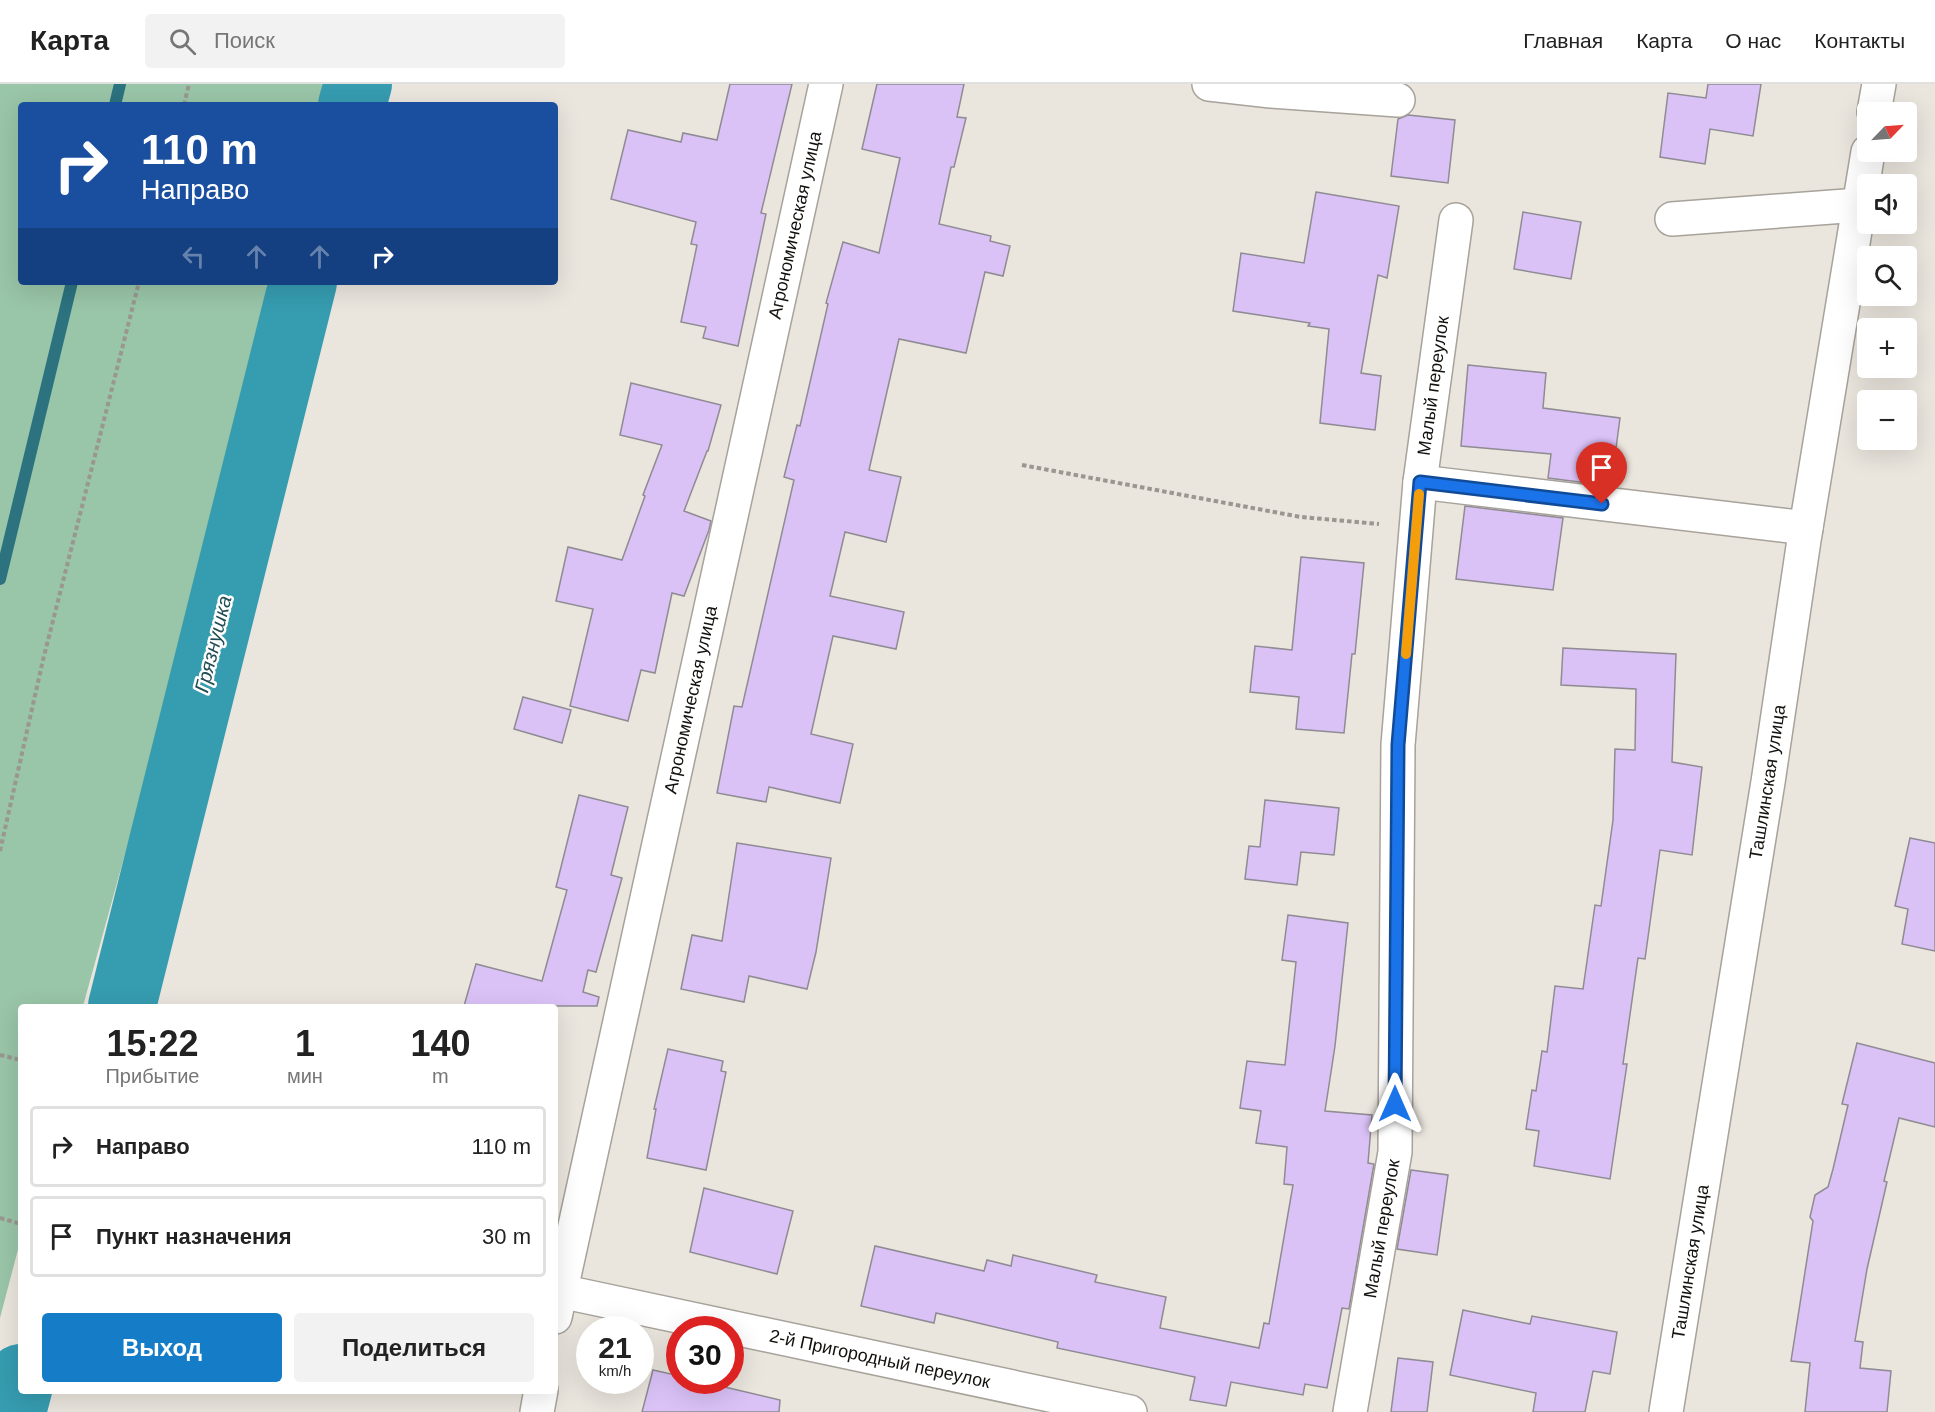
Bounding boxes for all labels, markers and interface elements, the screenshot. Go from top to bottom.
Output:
search box [145,14,565,68]
text: Карта [30,25,109,56]
icon: search [166,25,199,58]
text: Поиск [214,28,275,53]
text: Главная [1523,29,1603,52]
text: Карта [1636,29,1692,52]
text: О нас [1725,29,1781,52]
text: Контакты [1814,29,1905,52]
north arrow [1857,102,1917,162]
map controls [1857,102,1917,450]
icon: right [42,126,120,204]
text: 110 m [141,126,258,173]
street label: Агрономическая улица [765,128,826,321]
button: sound [1857,174,1917,234]
text: Направо [141,175,249,205]
icon: left [177,240,210,273]
icon: ahead [240,240,273,273]
icon: ahead [303,240,336,273]
icon: right [366,240,399,273]
button: search [1857,246,1917,306]
street label: Малый переулок [1414,315,1453,457]
button: + [1857,318,1917,378]
button: − [1857,390,1917,450]
pin [1576,442,1627,504]
icon: arrive [1585,451,1618,484]
water label: Грязнушка [190,593,236,695]
street label: Агрономическая улица [660,603,721,796]
street label: Ташлинская улица [1746,702,1790,861]
text: 15:22 [106,1023,199,1064]
text: 1 [295,1023,315,1064]
text: 140 [410,1023,470,1064]
text: Прибытие [105,1065,199,1087]
text: мин [287,1065,323,1087]
text: m [432,1065,449,1087]
position arrow [1363,1072,1427,1136]
icon: right [45,1130,78,1163]
text: Направо [96,1134,190,1159]
text: 110 m [471,1134,531,1159]
street label: Малый переулок [1360,1158,1404,1300]
street label: Ташлинская улица [1668,1182,1713,1341]
icon: arrive [45,1220,78,1253]
text: Пункт назначения [96,1224,292,1249]
text: 30 m [482,1224,531,1249]
button: Выход [42,1313,282,1382]
button: Поделиться [294,1313,534,1382]
speed limit sign: 30 [666,1316,744,1394]
street label: 2-й Пригородный переулок [768,1326,992,1392]
text: 21 [598,1331,632,1364]
text: km/h [599,1362,631,1379]

